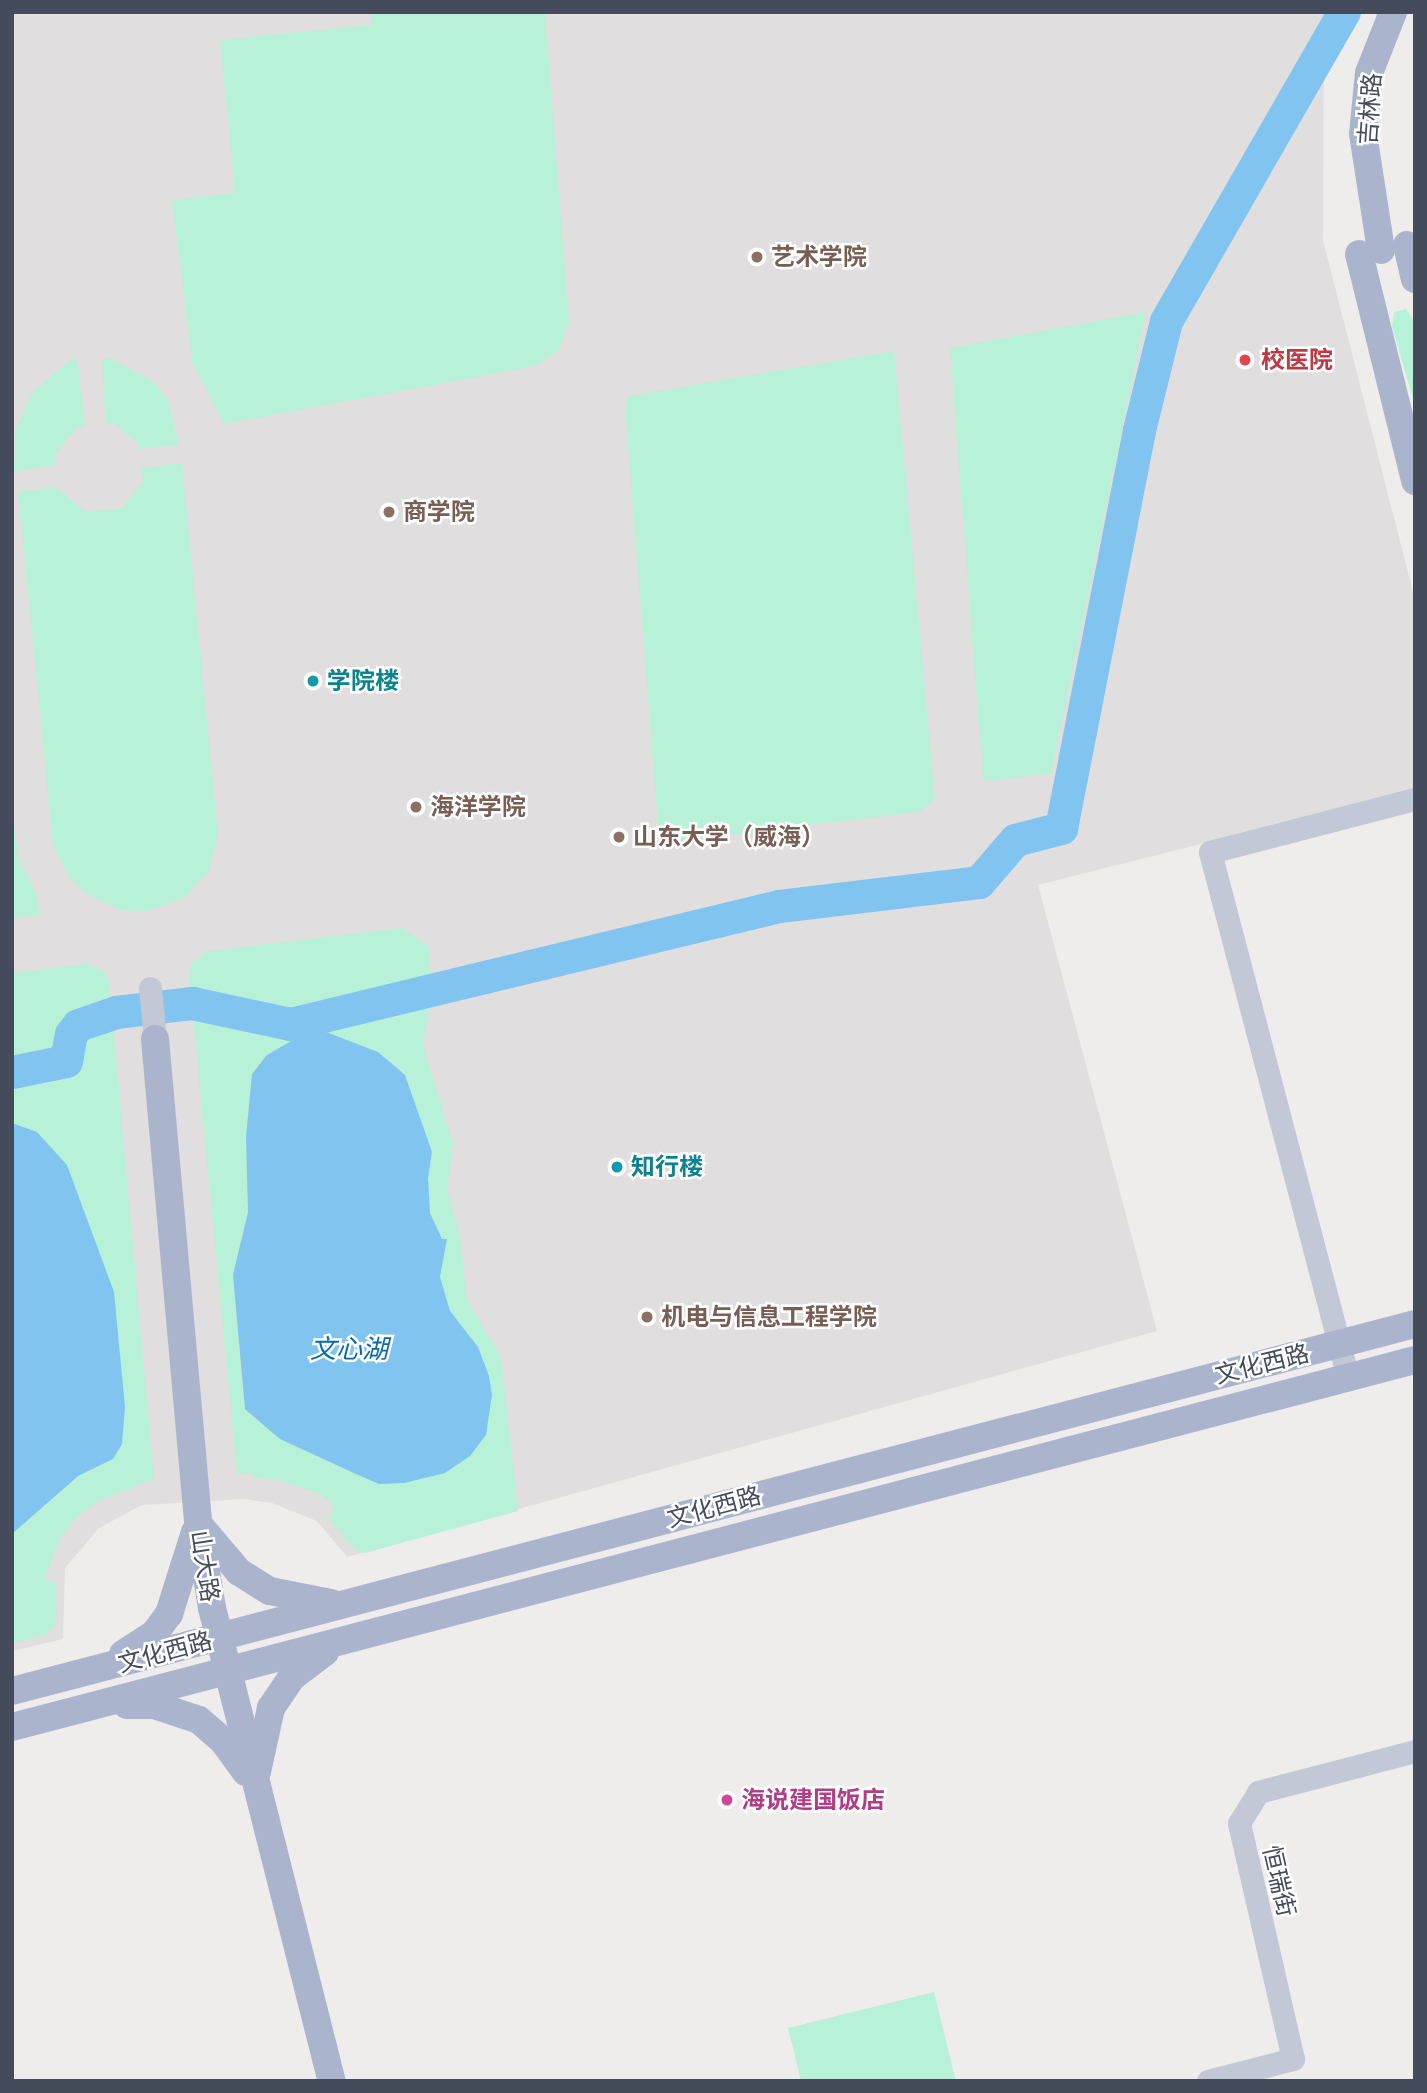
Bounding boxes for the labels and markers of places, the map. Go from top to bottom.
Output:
place label: 艺术学院 [771,243,867,271]
marker: 艺术学院 [749,249,765,265]
place label: 校医院 [1261,346,1333,374]
marker: 校医院 [1235,350,1255,370]
place label: 商学院 [403,498,475,526]
marker: 商学院 [381,504,397,520]
place label: 学院楼 [327,667,399,695]
marker: 学院楼 [305,673,321,689]
place label: 海洋学院 [430,793,526,821]
marker: 海洋学院 [408,799,424,815]
place label: 山东大学（威海） [633,823,825,851]
marker: 山东大学（威海） [611,829,627,845]
place label: 知行楼 [631,1153,703,1181]
marker: 知行楼 [609,1159,625,1175]
place label: 机电与信息工程学院 [661,1303,877,1331]
marker: 机电与信息工程学院 [639,1309,655,1325]
place label: 海说建国饭店 [741,1786,885,1814]
marker: 海说建国饭店 [719,1792,735,1808]

